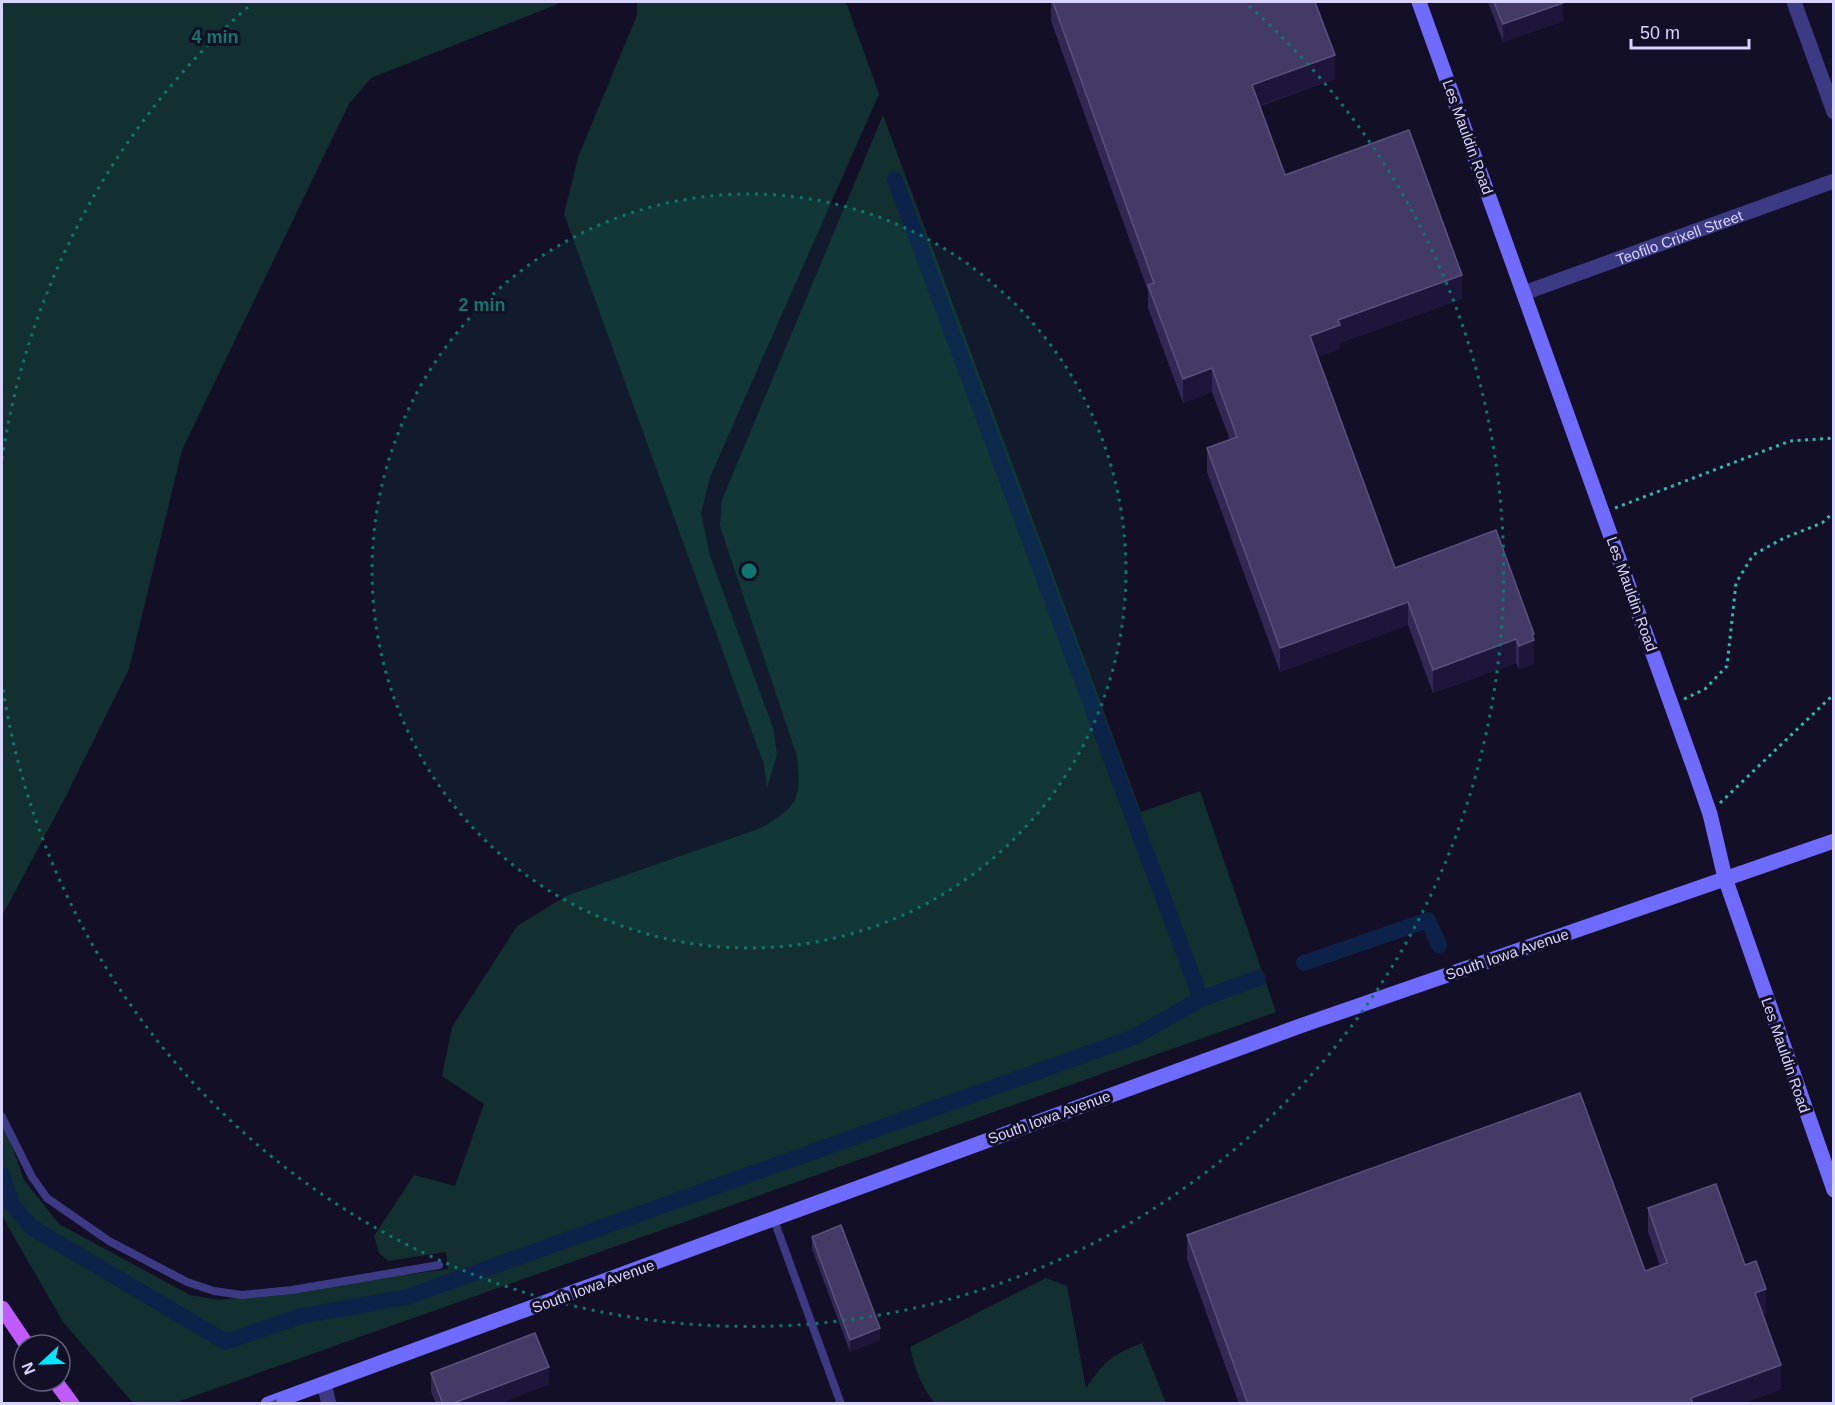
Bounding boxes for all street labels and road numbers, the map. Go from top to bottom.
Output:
street label: Les Mauldin Road [1439,77,1497,197]
street label: Teofilo Crixell Street [1614,206,1746,268]
street label: Les Mauldin Road [1603,534,1661,654]
street label: South Iowa Avenue [1443,925,1571,983]
street label: Les Mauldin Road [1758,995,1814,1115]
street label: South Iowa Avenue [985,1087,1113,1147]
street label: South Iowa Avenue [529,1256,657,1316]

